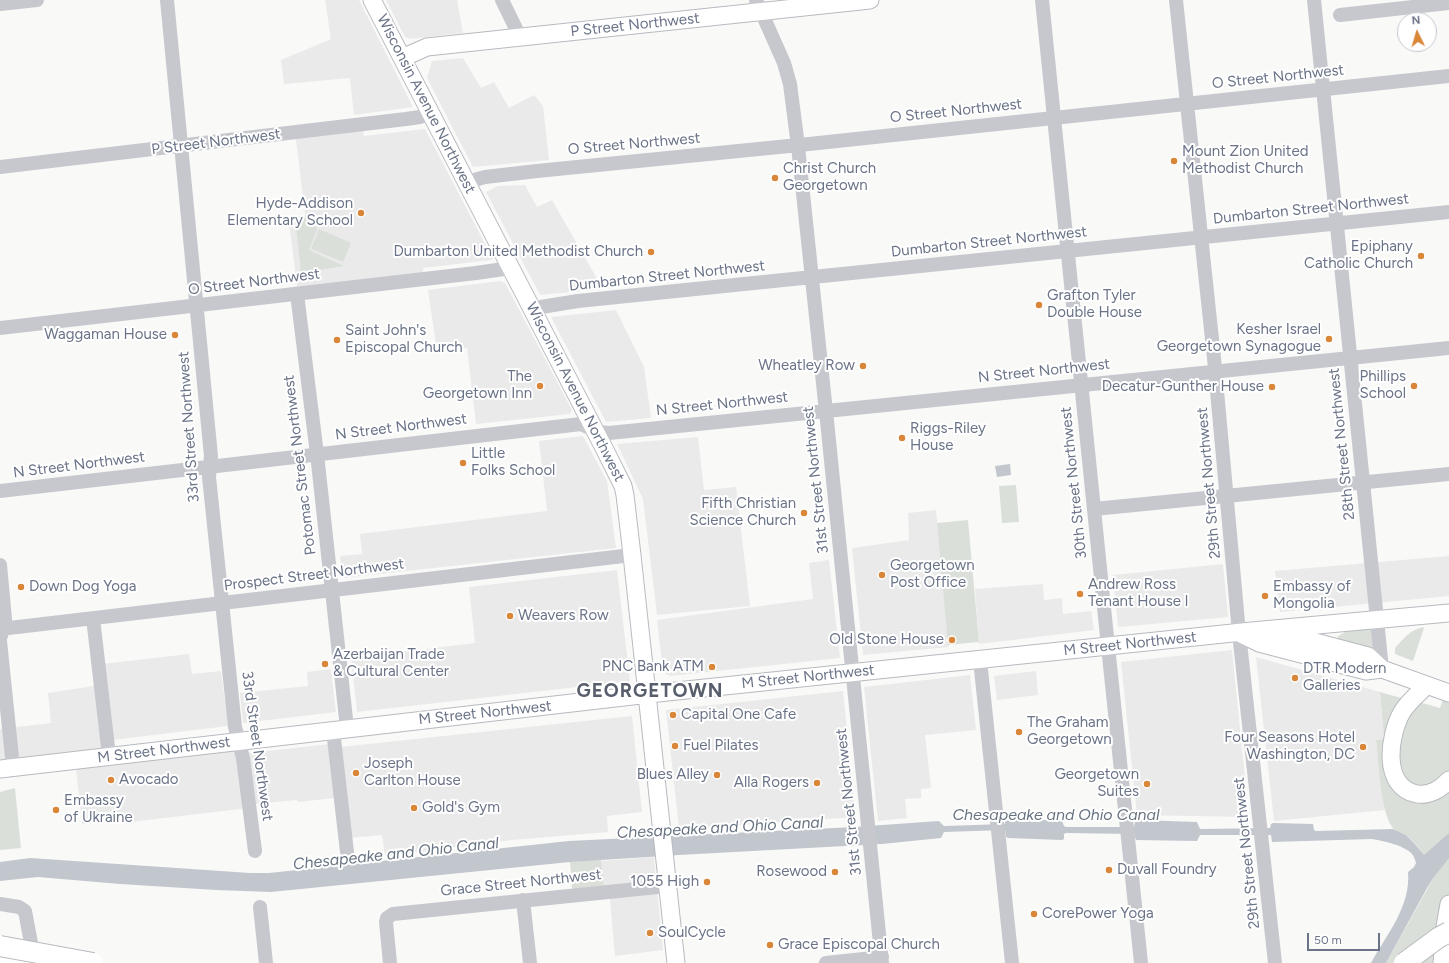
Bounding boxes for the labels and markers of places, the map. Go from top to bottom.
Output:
place label: Mount Zion United Methodist Church [1182,143,1308,178]
marker: Mount Zion United Methodist Church [1169,156,1179,166]
place label: Christ Church Georgetown [783,160,876,195]
marker: Christ Church Georgetown [770,173,780,183]
place label: Hyde-Addison Elementary School [227,195,353,230]
marker: Hyde-Addison Elementary School [356,208,366,218]
place label: Epiphany Catholic Church [1304,238,1413,273]
place label: Dumbarton United Methodist Church [393,243,643,261]
marker: Dumbarton United Methodist Church [646,247,656,257]
marker: Epiphany Catholic Church [1416,251,1426,261]
place label: Grafton Tyler Double House [1047,287,1142,322]
marker: Grafton Tyler Double House [1034,300,1044,310]
place label: Kesher Israel Georgetown Synagogue [1157,321,1321,356]
place label: Saint John's Episcopal Church [345,322,463,357]
place label: Waggaman House [44,326,167,344]
marker: Waggaman House [170,330,180,340]
marker: Kesher Israel Georgetown Synagogue [1324,334,1334,344]
marker: Saint John's Episcopal Church [332,335,342,345]
place label: Wheatley Row [758,357,855,375]
marker: Wheatley Row [858,361,868,371]
place label: The Georgetown Inn [423,368,532,403]
place label: Phillips School [1360,368,1406,403]
place label: Decatur-Gunther House [1102,378,1264,396]
marker: The Georgetown Inn [535,381,545,391]
marker: Phillips School [1409,381,1419,391]
marker: Decatur-Gunther House [1267,382,1277,392]
place label: Riggs-Riley House [910,420,986,455]
marker: Riggs-Riley House [897,433,907,443]
place label: Little Folks School [471,445,555,480]
marker: Little Folks School [458,458,468,468]
place label: Fifth Christian Science Church [690,495,796,530]
marker: Fifth Christian Science Church [799,508,809,518]
place label: Georgetown Post Office [890,557,975,592]
marker: Georgetown Post Office [877,570,887,580]
place label: Andrew Ross Tenant House I [1088,576,1189,611]
place label: Down Dog Yoga [29,578,136,596]
place label: Embassy of Mongolia [1273,578,1351,613]
marker: Down Dog Yoga [16,582,26,592]
marker: Andrew Ross Tenant House I [1075,589,1085,599]
marker: Embassy of Mongolia [1260,591,1270,601]
place label: Weavers Row [518,607,609,625]
marker: Weavers Row [505,611,515,621]
place label: Old Stone House [829,631,944,649]
marker: Old Stone House [947,635,957,645]
place label: Azerbaijan Trade & Cultural Center [333,646,449,681]
place label: PNC Bank ATM [602,658,704,676]
marker: Azerbaijan Trade & Cultural Center [320,659,330,669]
place label: DTR Modern Galleries [1303,660,1386,695]
marker: PNC Bank ATM [707,662,717,672]
marker: DTR Modern Galleries [1290,673,1300,683]
place label: Capital One Cafe [681,706,796,724]
marker: Capital One Cafe [668,710,678,720]
place label: The Graham Georgetown [1027,714,1112,749]
marker: The Graham Georgetown [1014,727,1024,737]
place label: Four Seasons Hotel Washington, DC [1224,729,1355,764]
place label: Fuel Pilates [683,737,758,755]
marker: Fuel Pilates [670,741,680,751]
marker: Four Seasons Hotel Washington, DC [1358,742,1368,752]
place label: Joseph Carlton House [364,755,461,790]
place label: Blues Alley [637,766,709,784]
place label: Georgetown Suites [1054,766,1139,801]
marker: Joseph Carlton House [351,768,361,778]
marker: Blues Alley [712,770,722,780]
place label: Avocado [119,771,179,789]
place label: Alla Rogers [734,774,809,792]
marker: Avocado [106,775,116,785]
marker: Alla Rogers [812,778,822,788]
marker: Georgetown Suites [1142,779,1152,789]
place label: Embassy of Ukraine [64,792,133,827]
place label: Gold's Gym [422,799,500,817]
marker: Gold's Gym [409,803,419,813]
marker: Embassy of Ukraine [51,805,61,815]
place label: Duvall Foundry [1117,861,1217,879]
place label: Rosewood [756,863,827,881]
marker: Duvall Foundry [1104,865,1114,875]
marker: Rosewood [830,867,840,877]
place label: 1055 High [630,873,699,891]
marker: 1055 High [702,877,712,887]
place label: CorePower Yoga [1042,905,1154,923]
marker: CorePower Yoga [1029,909,1039,919]
place label: SoulCycle [658,924,726,942]
marker: SoulCycle [645,928,655,938]
place label: Grace Episcopal Church [778,936,940,954]
marker: Grace Episcopal Church [765,940,775,950]

